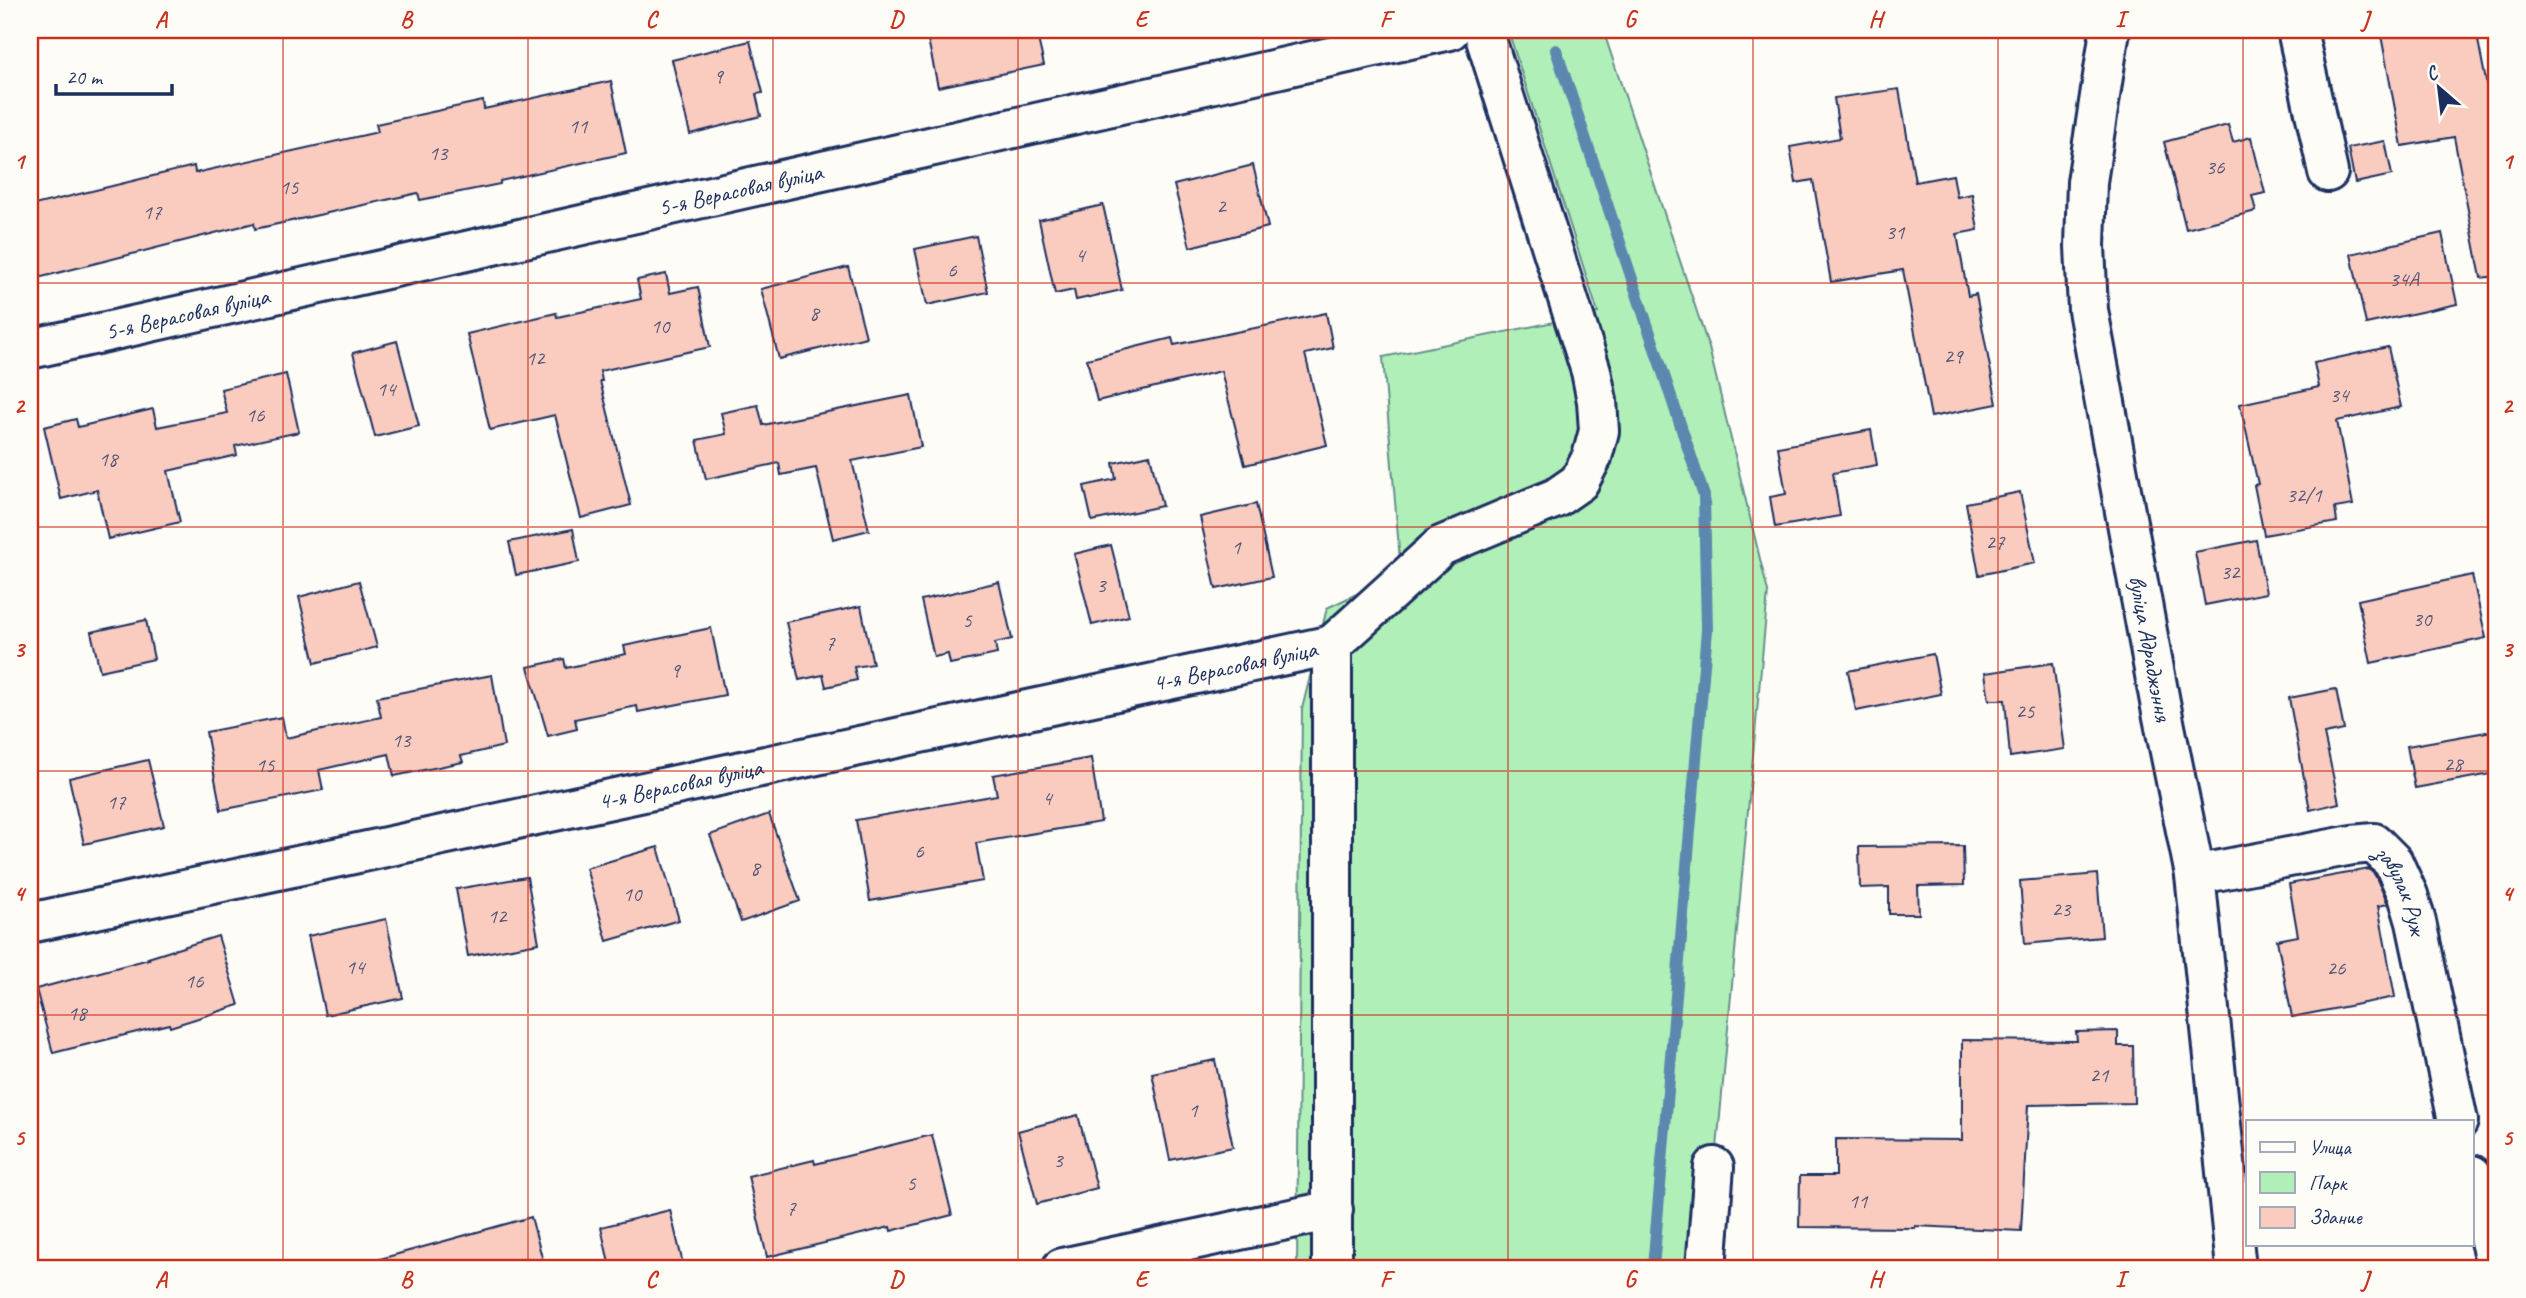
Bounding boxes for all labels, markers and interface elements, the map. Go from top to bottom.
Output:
text: A [155,5,169,34]
text: B [400,5,414,34]
text: C [646,5,660,34]
text: D [889,5,905,34]
text: E [1135,5,1151,34]
text: F [1380,5,1396,34]
text: G [1624,5,1639,34]
text: H [1868,5,1886,34]
text: I [2115,5,2130,34]
text: J [2359,5,2372,34]
scale bar [56,52,172,96]
north arrow [2404,52,2474,122]
text: С [2422,60,2444,87]
house number: 9 [713,63,724,89]
text: 20 m [66,64,104,90]
house number: 11 [569,113,589,139]
house number: 13 [429,140,449,166]
text: 1 [14,147,27,176]
text: 1 [2502,147,2515,176]
house number: 36 [2206,154,2225,180]
street label: 5-я Верасовая вуліца [655,156,827,222]
house number: 15 [280,174,300,200]
house number: 2 [1216,193,1227,219]
house number: 17 [143,199,163,225]
house number: 31 [1886,219,1906,245]
house number: 4 [1075,242,1087,268]
house number: 6 [947,257,957,283]
house number: 34А [2389,266,2420,292]
street label: 5-я Верасовая вуліца [102,280,274,347]
house number: 8 [809,300,821,326]
house number: 10 [651,313,671,339]
house number: 29 [1944,343,1964,369]
house number: 12 [526,345,546,371]
house number: 14 [377,376,398,402]
house number: 34 [2330,382,2351,408]
text: 2 [14,391,27,420]
text: 2 [2502,391,2515,420]
house number: 16 [246,402,265,428]
house number: 18 [99,446,120,472]
house number: 32/1 [2286,482,2323,508]
house number: 27 [1986,529,2006,555]
house number: 1 [1231,534,1242,560]
house number: 32 [2221,559,2241,585]
house number: 3 [1096,572,1107,598]
street label: вуліца Адраджэння [2122,573,2179,725]
house number: 30 [2413,606,2433,632]
house number: 5 [962,607,973,633]
house number: 7 [825,630,836,656]
street label: 4-я Верасовая вуліца [1150,633,1321,698]
text: 3 [14,635,27,664]
text: 3 [2502,635,2515,664]
house number: 9 [670,657,681,683]
house number: 25 [2016,698,2036,724]
house number: 13 [392,727,412,753]
house number: 28 [2444,751,2465,777]
house number: 15 [256,752,276,778]
street label: 4-я Верасовая вуліца [595,752,767,816]
house number: 4 [1042,785,1054,811]
house number: 17 [107,789,127,815]
street label: завулак Руж [2366,836,2434,940]
house number: 6 [914,838,924,864]
house number: 8 [750,855,762,881]
text: 4 [14,879,27,908]
text: 4 [2502,879,2515,908]
house number: 10 [623,881,643,907]
house number: 23 [2052,896,2072,922]
house number: 12 [488,903,508,929]
house number: 14 [346,954,367,980]
house number: 26 [2327,955,2346,981]
house number: 16 [185,968,204,994]
house number: 18 [68,1000,89,1026]
house number: 21 [2090,1062,2110,1088]
house number: 1 [1188,1097,1199,1123]
legend [2246,1120,2474,1246]
text: 5 [14,1123,26,1152]
text: 5 [2502,1123,2514,1152]
text: Улица [2309,1134,2352,1160]
house number: 3 [1053,1147,1064,1173]
house number: 5 [906,1170,917,1196]
text: Парк [2309,1170,2349,1196]
house number: 11 [1849,1188,1869,1214]
house number: 7 [786,1195,797,1221]
text: Здание [2309,1204,2363,1230]
text: A [155,1265,169,1294]
text: B [400,1265,414,1294]
text: C [646,1265,660,1294]
text: D [889,1265,905,1294]
text: E [1135,1265,1151,1294]
text: F [1380,1265,1396,1294]
text: G [1624,1265,1639,1294]
text: H [1868,1265,1886,1294]
text: I [2115,1265,2130,1294]
text: J [2359,1265,2372,1294]

